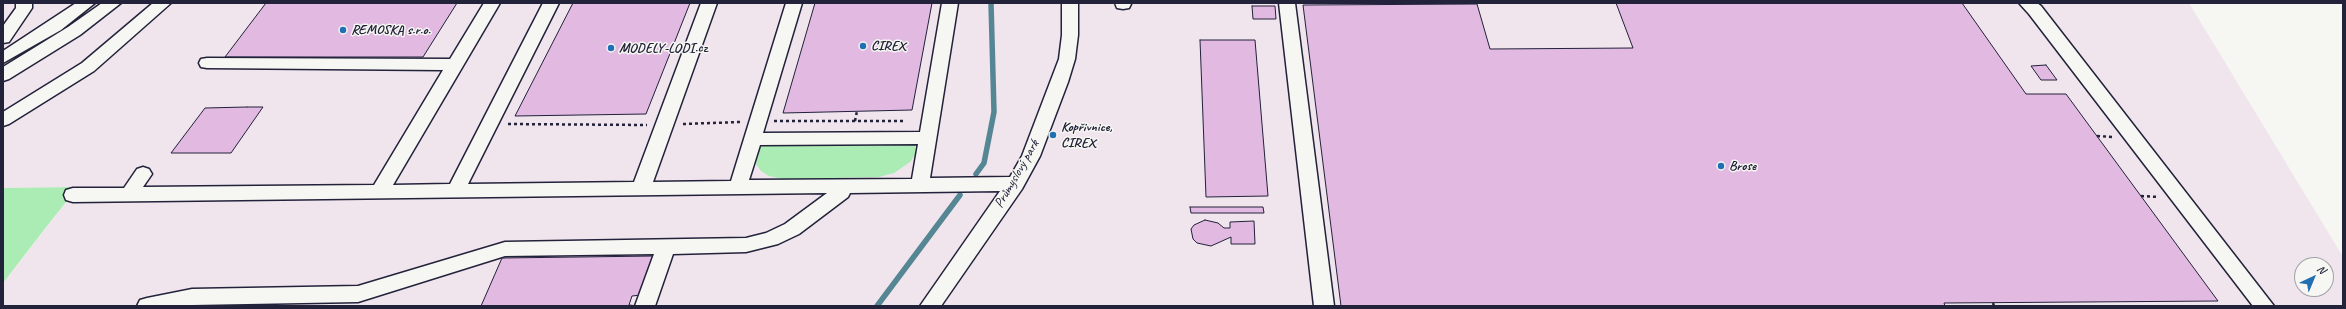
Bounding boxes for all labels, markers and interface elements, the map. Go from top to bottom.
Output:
place label: REMOSKA s.r.o. [351,22,430,38]
marker: REMOSKA s.r.o. [338,25,348,35]
place label: CIREX [871,38,905,54]
place label: MODELY-LODI.cz [619,40,707,56]
marker: CIREX [858,41,868,51]
marker: MODELY-LODI.cz [606,43,616,53]
place label: Kopřivnice, CIREX [1061,119,1112,152]
marker: Kopřivnice, CIREX [1048,130,1058,140]
street label: Průmyslový park [991,137,1043,211]
place label: Brose [1729,158,1756,174]
marker: Brose [1716,161,1726,171]
north arrow [2294,257,2334,297]
text: N [2314,262,2329,276]

